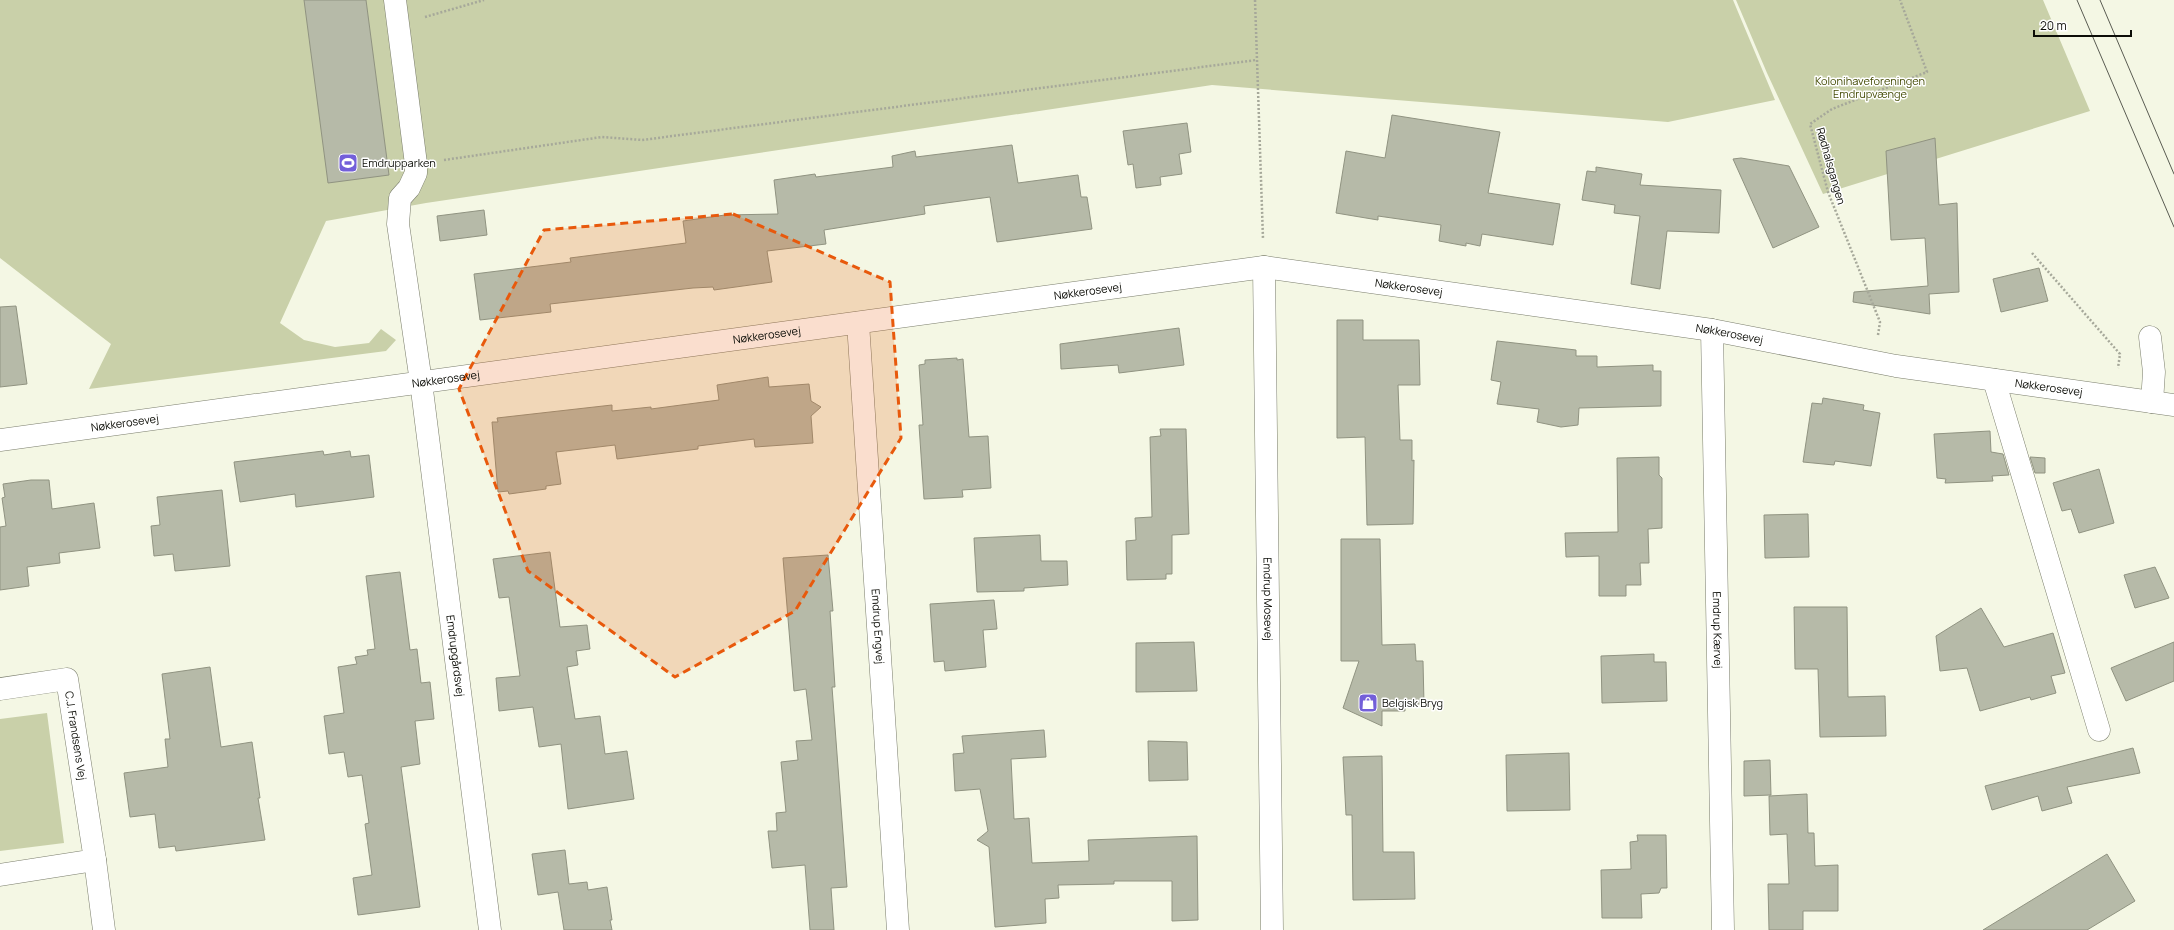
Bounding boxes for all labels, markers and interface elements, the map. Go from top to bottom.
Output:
scale bar [2034,12,2131,38]
text: 20 m [2040,17,2067,34]
park label: Kolonihaveforeningen Emdrupvænge [1815,73,1925,101]
street label: Rødhalsgangen [1813,126,1850,206]
sports icon: Emdrupparken [337,152,359,174]
place label: Emdrupparken [362,155,436,170]
street label: Nøkkerosevej [1374,275,1444,299]
street label: Nøkkerosevej [1053,279,1123,303]
street label: Nøkkerosevej [1695,320,1764,347]
street label: Nøkkerosevej [732,322,802,347]
street label: Nøkkerosevej [411,366,481,391]
street label: Nøkkerosevej [2014,375,2084,399]
street label: Nøkkerosevej [90,410,160,434]
street label: Emdrup Mosevej [1261,557,1277,641]
street label: Emdrup Engvej [869,588,888,664]
street label: Emdrup Kærvej [1710,591,1726,668]
street label: Emdrupgårdsvej [443,614,469,697]
street label: C.J. Frandsens Vej [62,690,91,781]
shop icon: Belgisk Bryg [1357,692,1379,714]
place label: Belgisk Bryg [1382,695,1443,710]

